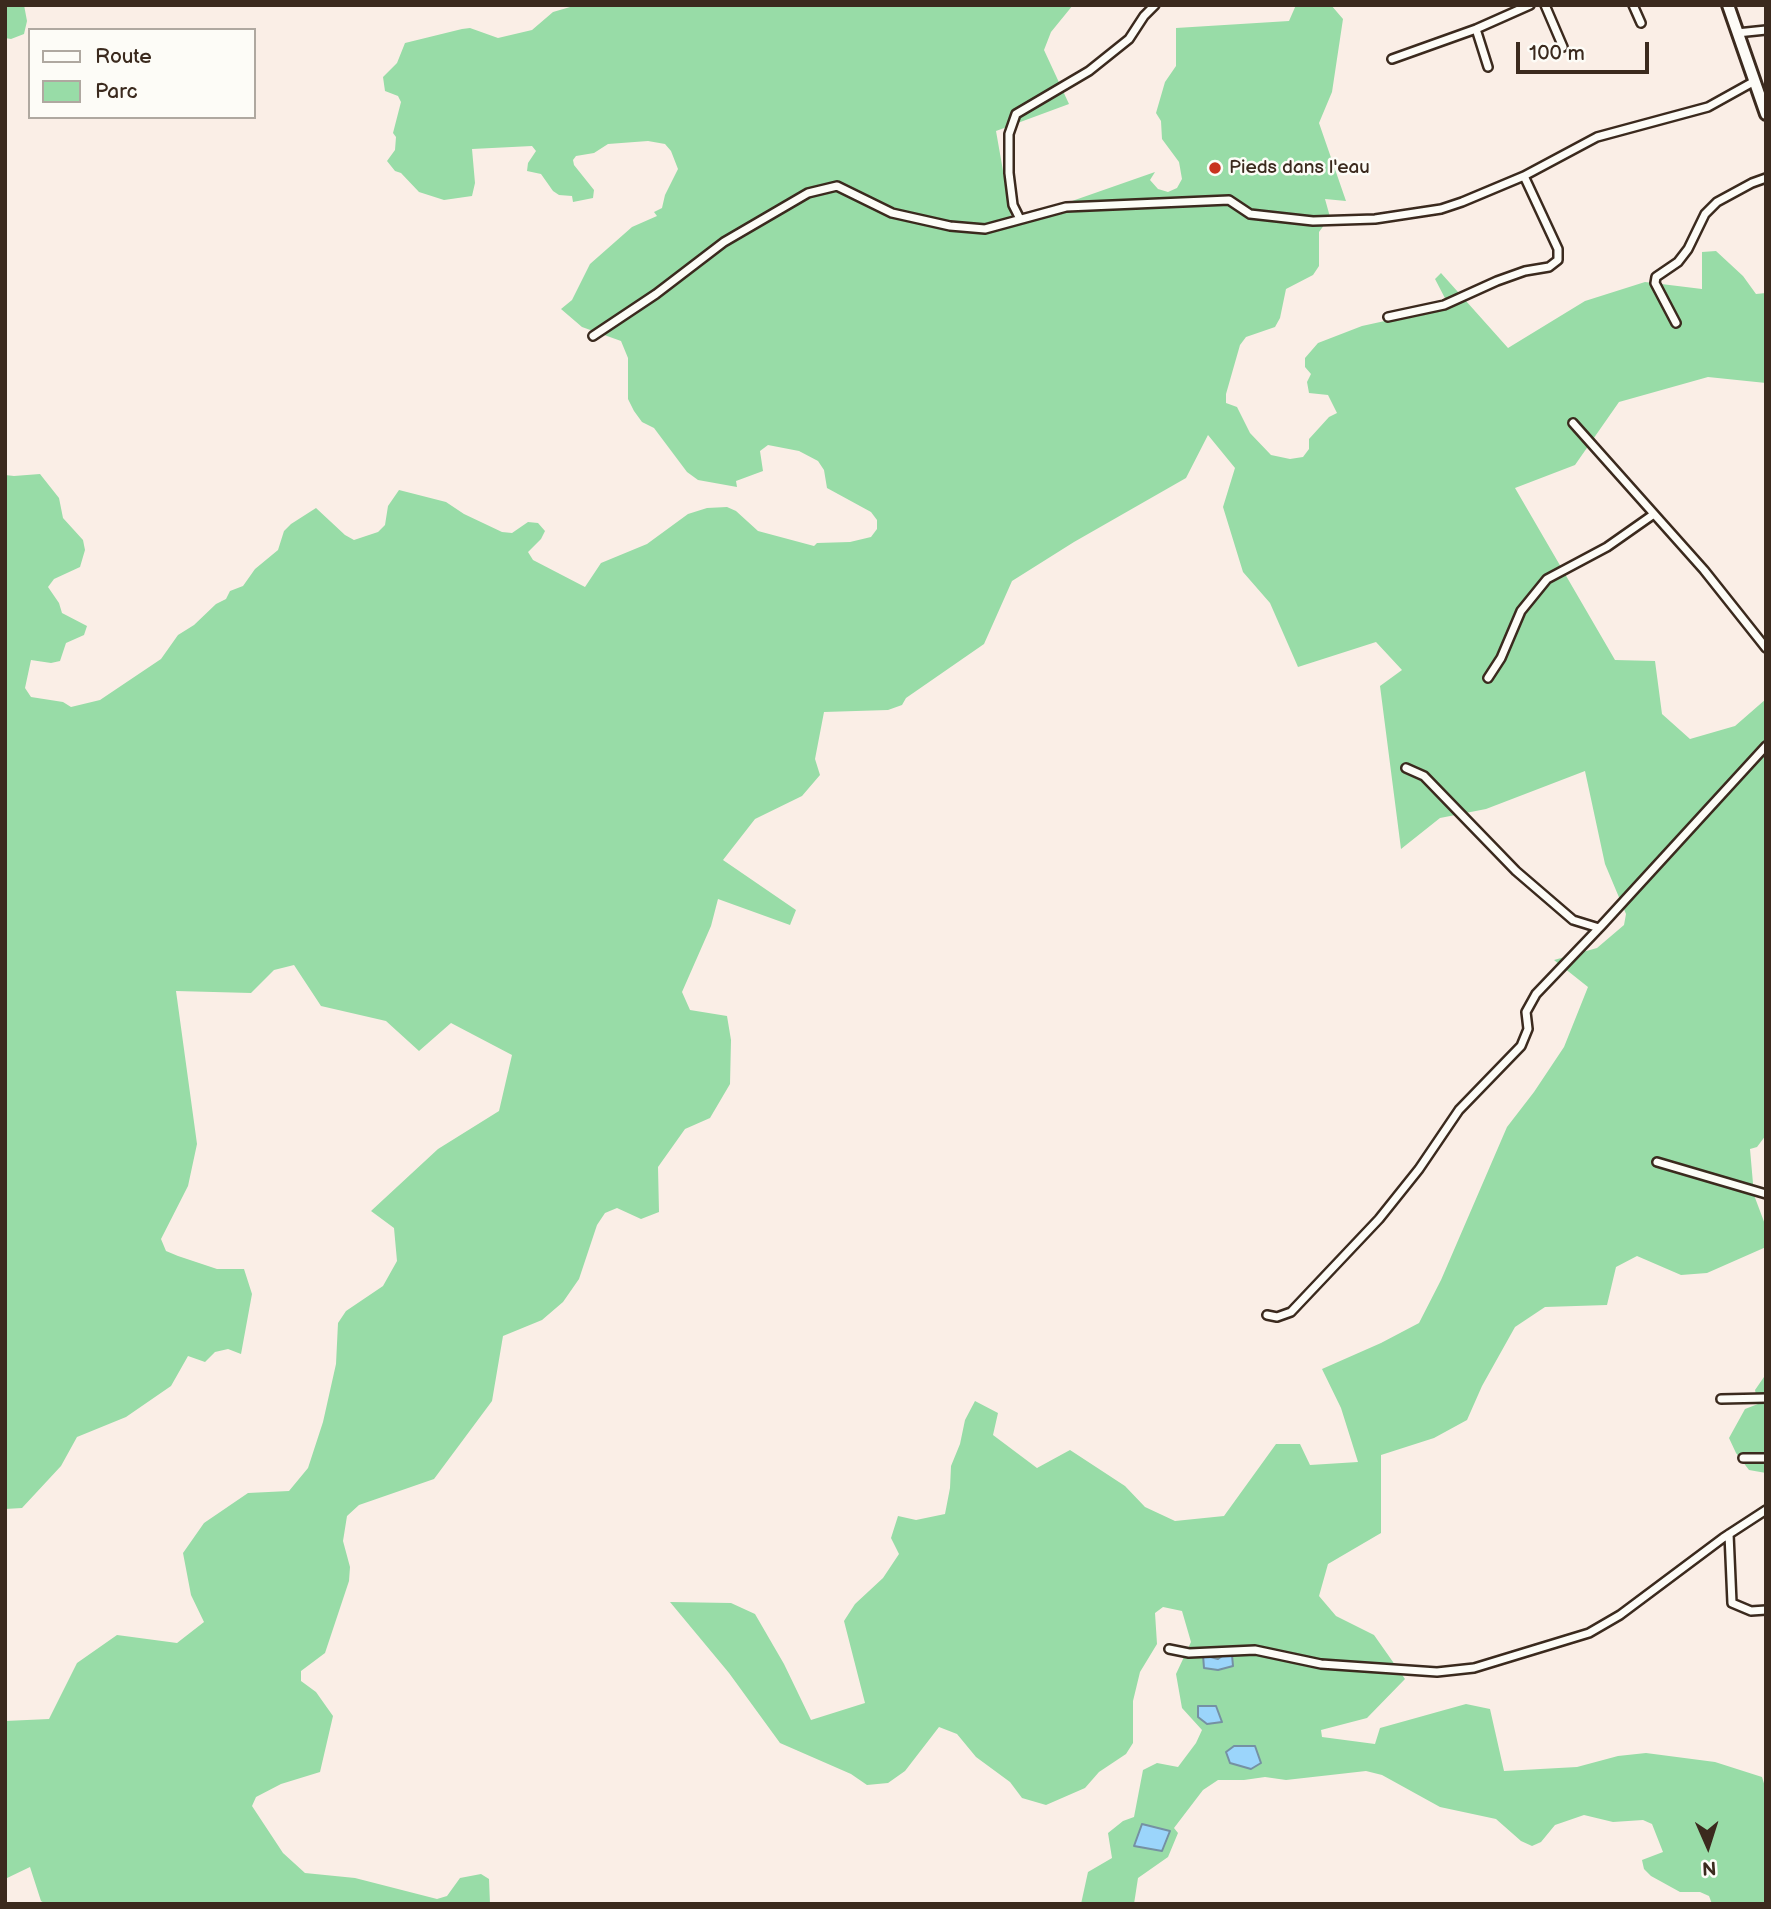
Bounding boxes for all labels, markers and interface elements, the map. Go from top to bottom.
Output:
legend [28,28,256,119]
scale bar [1519,28,1652,72]
text: 100 m [1529,41,1585,66]
text: Route [95,44,152,69]
text: Parc [95,79,138,104]
place label: Pieds dans l'eau [1229,157,1370,179]
marker: Pieds dans l'eau [1207,160,1223,176]
north arrow [1673,1811,1743,1881]
text: N [1701,1856,1717,1879]

